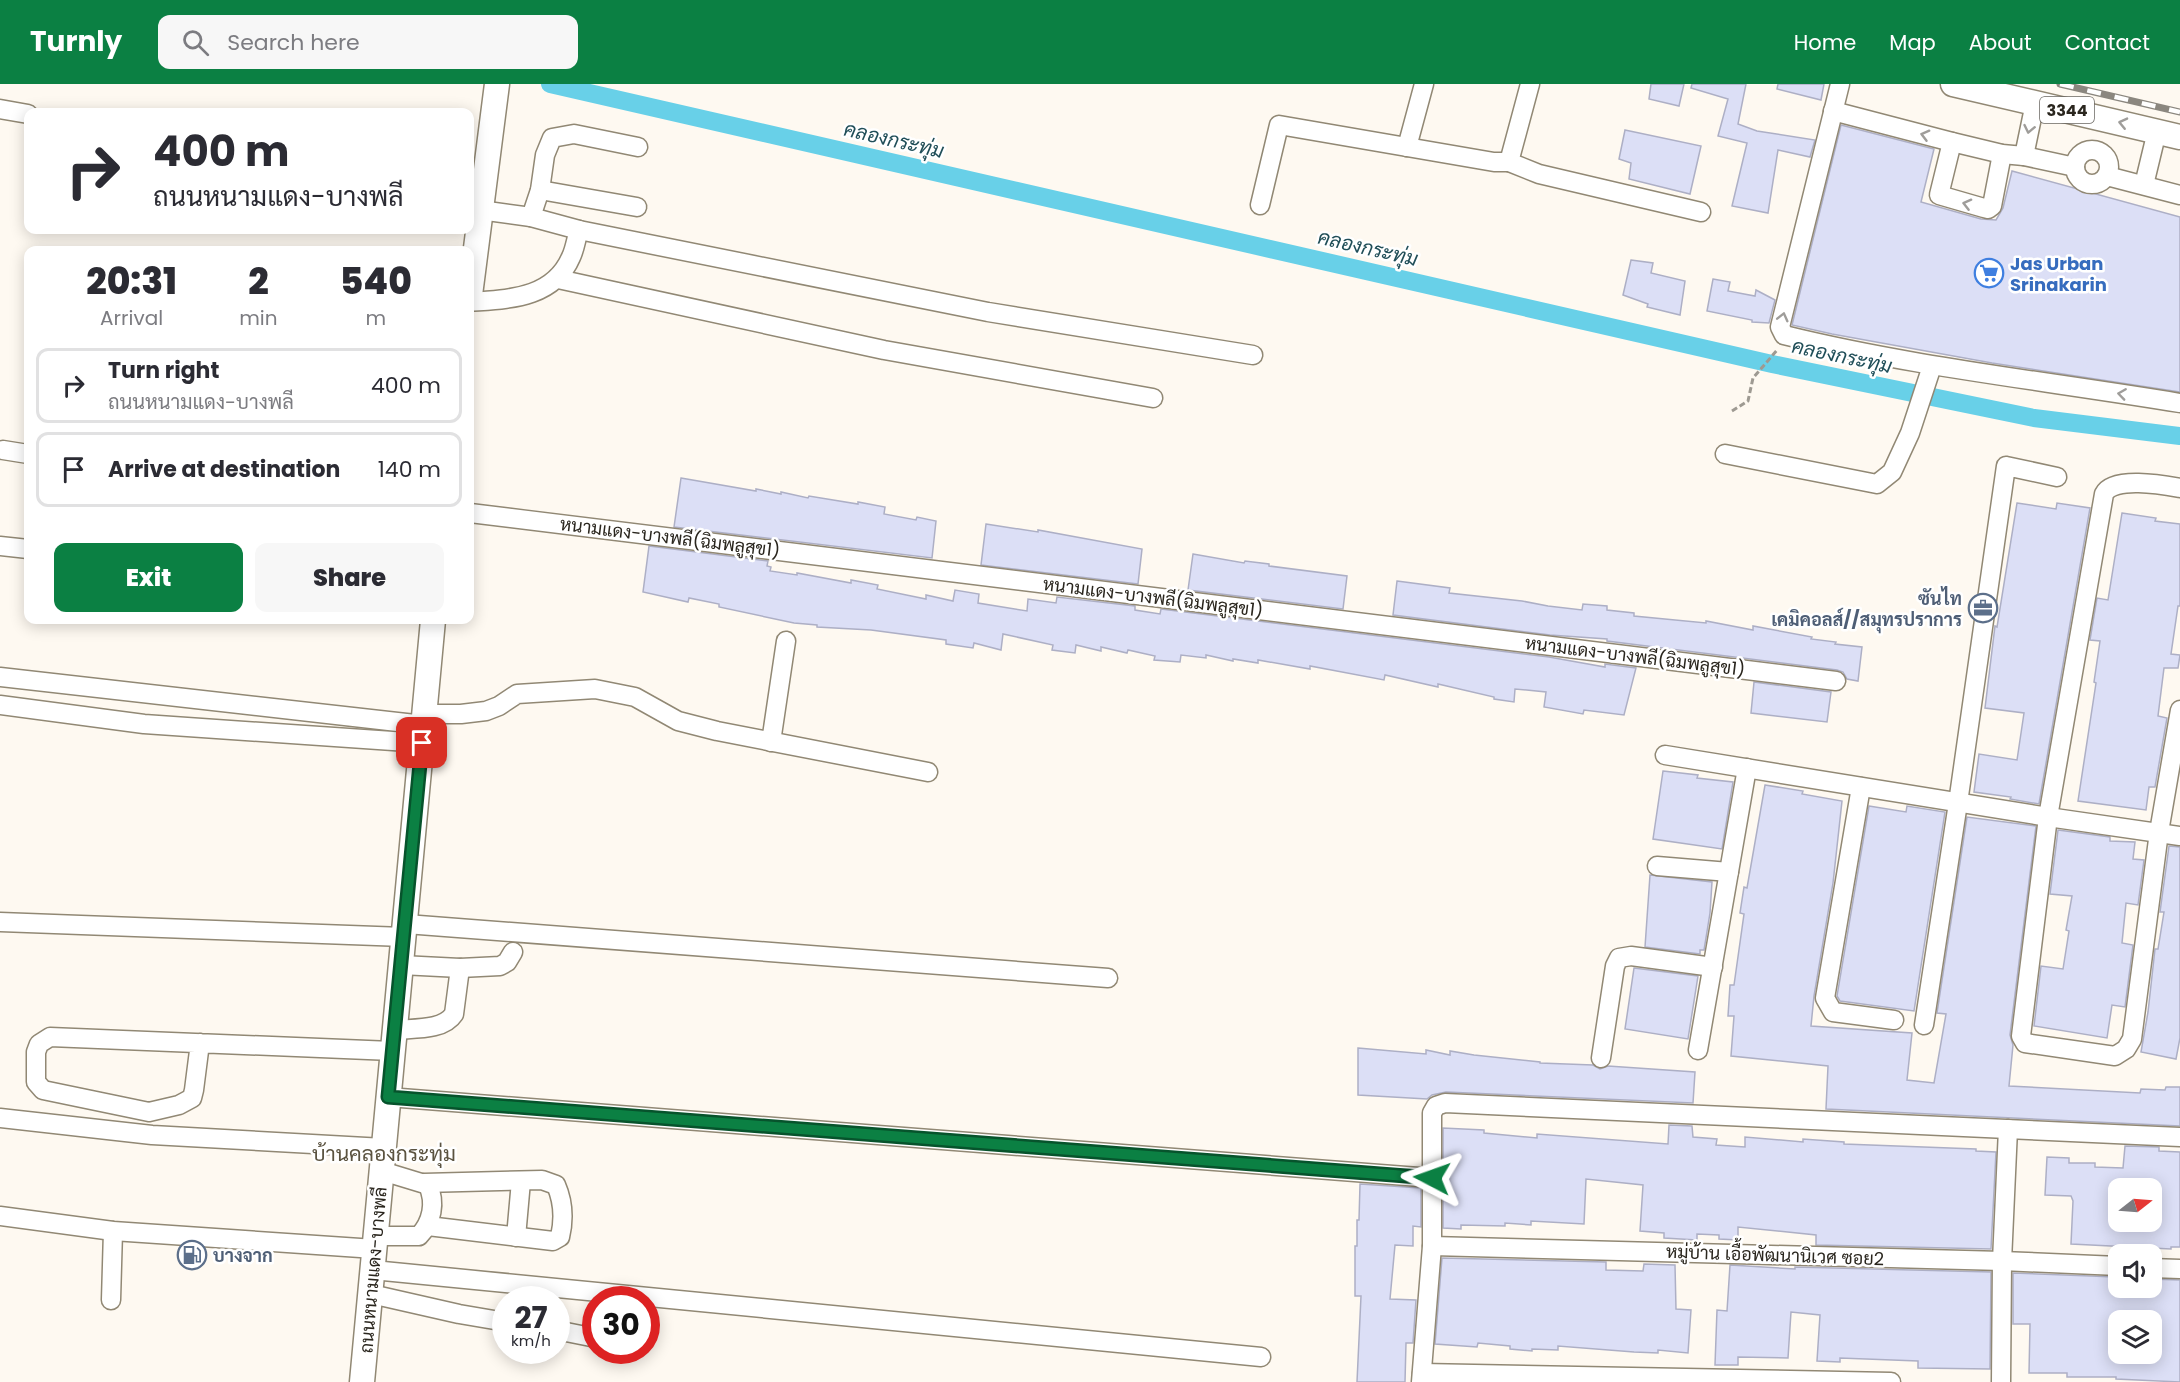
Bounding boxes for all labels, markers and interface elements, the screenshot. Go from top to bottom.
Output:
search box [158,15,578,69]
text: Turnly [30,22,122,61]
icon: search [179,26,212,59]
text: Search here [227,27,360,58]
text: Home [1794,28,1856,57]
text: Map [1889,28,1936,57]
text: About [1969,28,2032,57]
text: Contact [2065,28,2150,57]
road number: 3344 [2040,97,2094,123]
water label: คลองกระทุ่ม [841,115,947,165]
one-way arrow [2118,118,2128,131]
text: 400 m [153,122,290,181]
one-way arrow [2024,124,2037,134]
one-way arrow [1920,130,1931,142]
icon: right [54,132,132,210]
text: ถนนหนามแดง-บางพลี [153,178,404,215]
one-way arrow [1962,198,1972,211]
water label: คลองกระทุ่ม [1315,223,1421,273]
place label: Jas Urban Srinakarin [2010,251,2107,297]
text: 20:31 [86,256,177,307]
text: 2 [248,256,269,307]
text: 540 [340,256,412,307]
supermarket icon: Jas Urban Srinakarin [1973,257,2005,289]
text: Arrival [100,304,163,332]
text: min [239,304,278,332]
text: m [365,304,386,332]
one-way arrow [1775,312,1788,322]
water label: คลองกระทุ่ม [1789,332,1895,380]
text: Turn right [108,355,219,386]
icon: right [57,369,90,402]
text: 400 m [371,370,441,401]
text: ถนนหนามแดง-บางพลี [108,388,294,416]
one-way arrow [2118,388,2127,400]
icon: arrive [57,453,90,486]
text: Arrive at destination [108,454,340,485]
text: 140 m [378,454,441,485]
street label: หนามแดง-บางพลี(ฉิมพลูสุข1) [558,511,782,564]
button: Exit [54,543,243,612]
button: Share [255,543,444,612]
street label: หนามแดง-บางพลี(ฉิมพลูสุข1) [1041,571,1265,624]
place label: ซันไท เคมิคอลส์//สมุทรปราการ [1771,586,1962,634]
office icon: ซันไท เคมิคอลส์//สมุทรปราการ [1967,592,1999,624]
street label: หนามแดง-บางพลี(ฉิมพลูสุข1) [1523,630,1747,683]
pin [396,717,447,768]
icon: arrive [405,726,438,759]
district label: บ้านคลองกระทุ่ม [312,1139,456,1168]
position arrow [1400,1146,1464,1210]
north arrow [2108,1178,2162,1232]
map controls [2108,1178,2162,1364]
street label: ถนนหนามแดง-บางพลี [353,1186,393,1354]
street label: หมู่บ้าน เอื้อพัฒนานิเวศ ซอย2 [1666,1236,1885,1272]
fuel station icon: บางจาก [176,1239,208,1271]
place label: บางจาก [213,1243,273,1268]
button: sound [2108,1244,2162,1298]
speed limit sign: 30 [582,1286,660,1364]
text: 27 [514,1296,548,1339]
button: layers [2108,1310,2162,1364]
text: km/h [511,1330,551,1351]

